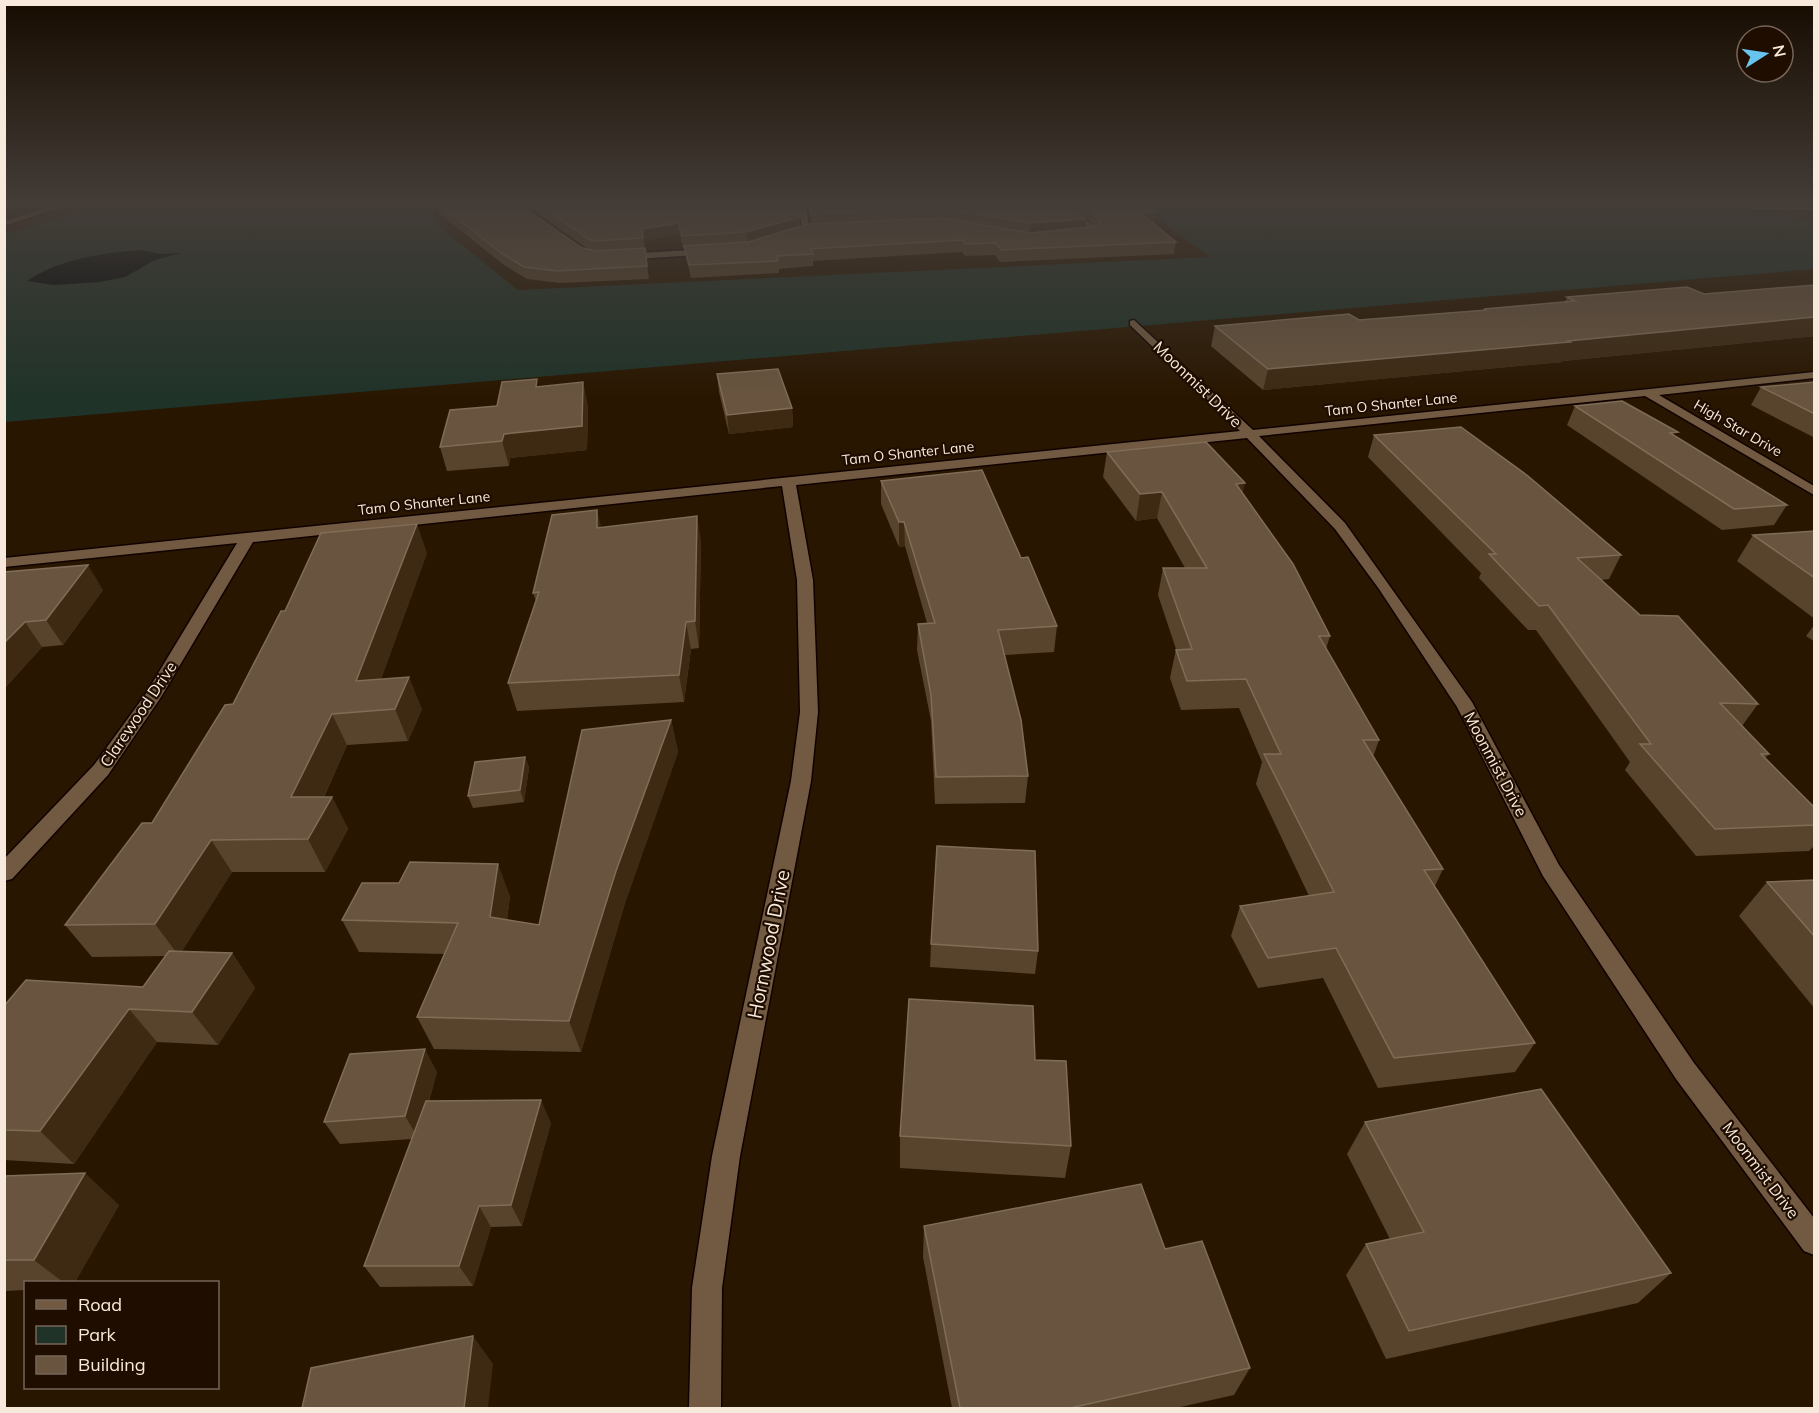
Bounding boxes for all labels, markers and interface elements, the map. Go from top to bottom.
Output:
north arrow [1735,24,1795,84]
text: N [1769,43,1791,59]
street label: Moonmist Drive [1150,337,1246,431]
street label: Tam O Shanter Lane [1324,388,1458,420]
street label: High Star Drive [1691,395,1785,461]
street label: Tam O Shanter Lane [841,437,975,469]
street label: Tam O Shanter Lane [357,487,491,519]
street label: Clarewood Drive [95,657,181,771]
street label: Moonmist Drive [1460,708,1532,820]
street label: Hornwood Drive [741,867,795,1021]
street label: Moonmist Drive [1718,1118,1804,1222]
legend [24,1281,219,1389]
text: Road [78,1293,122,1316]
text: Park [78,1323,117,1346]
text: Building [78,1353,146,1376]

